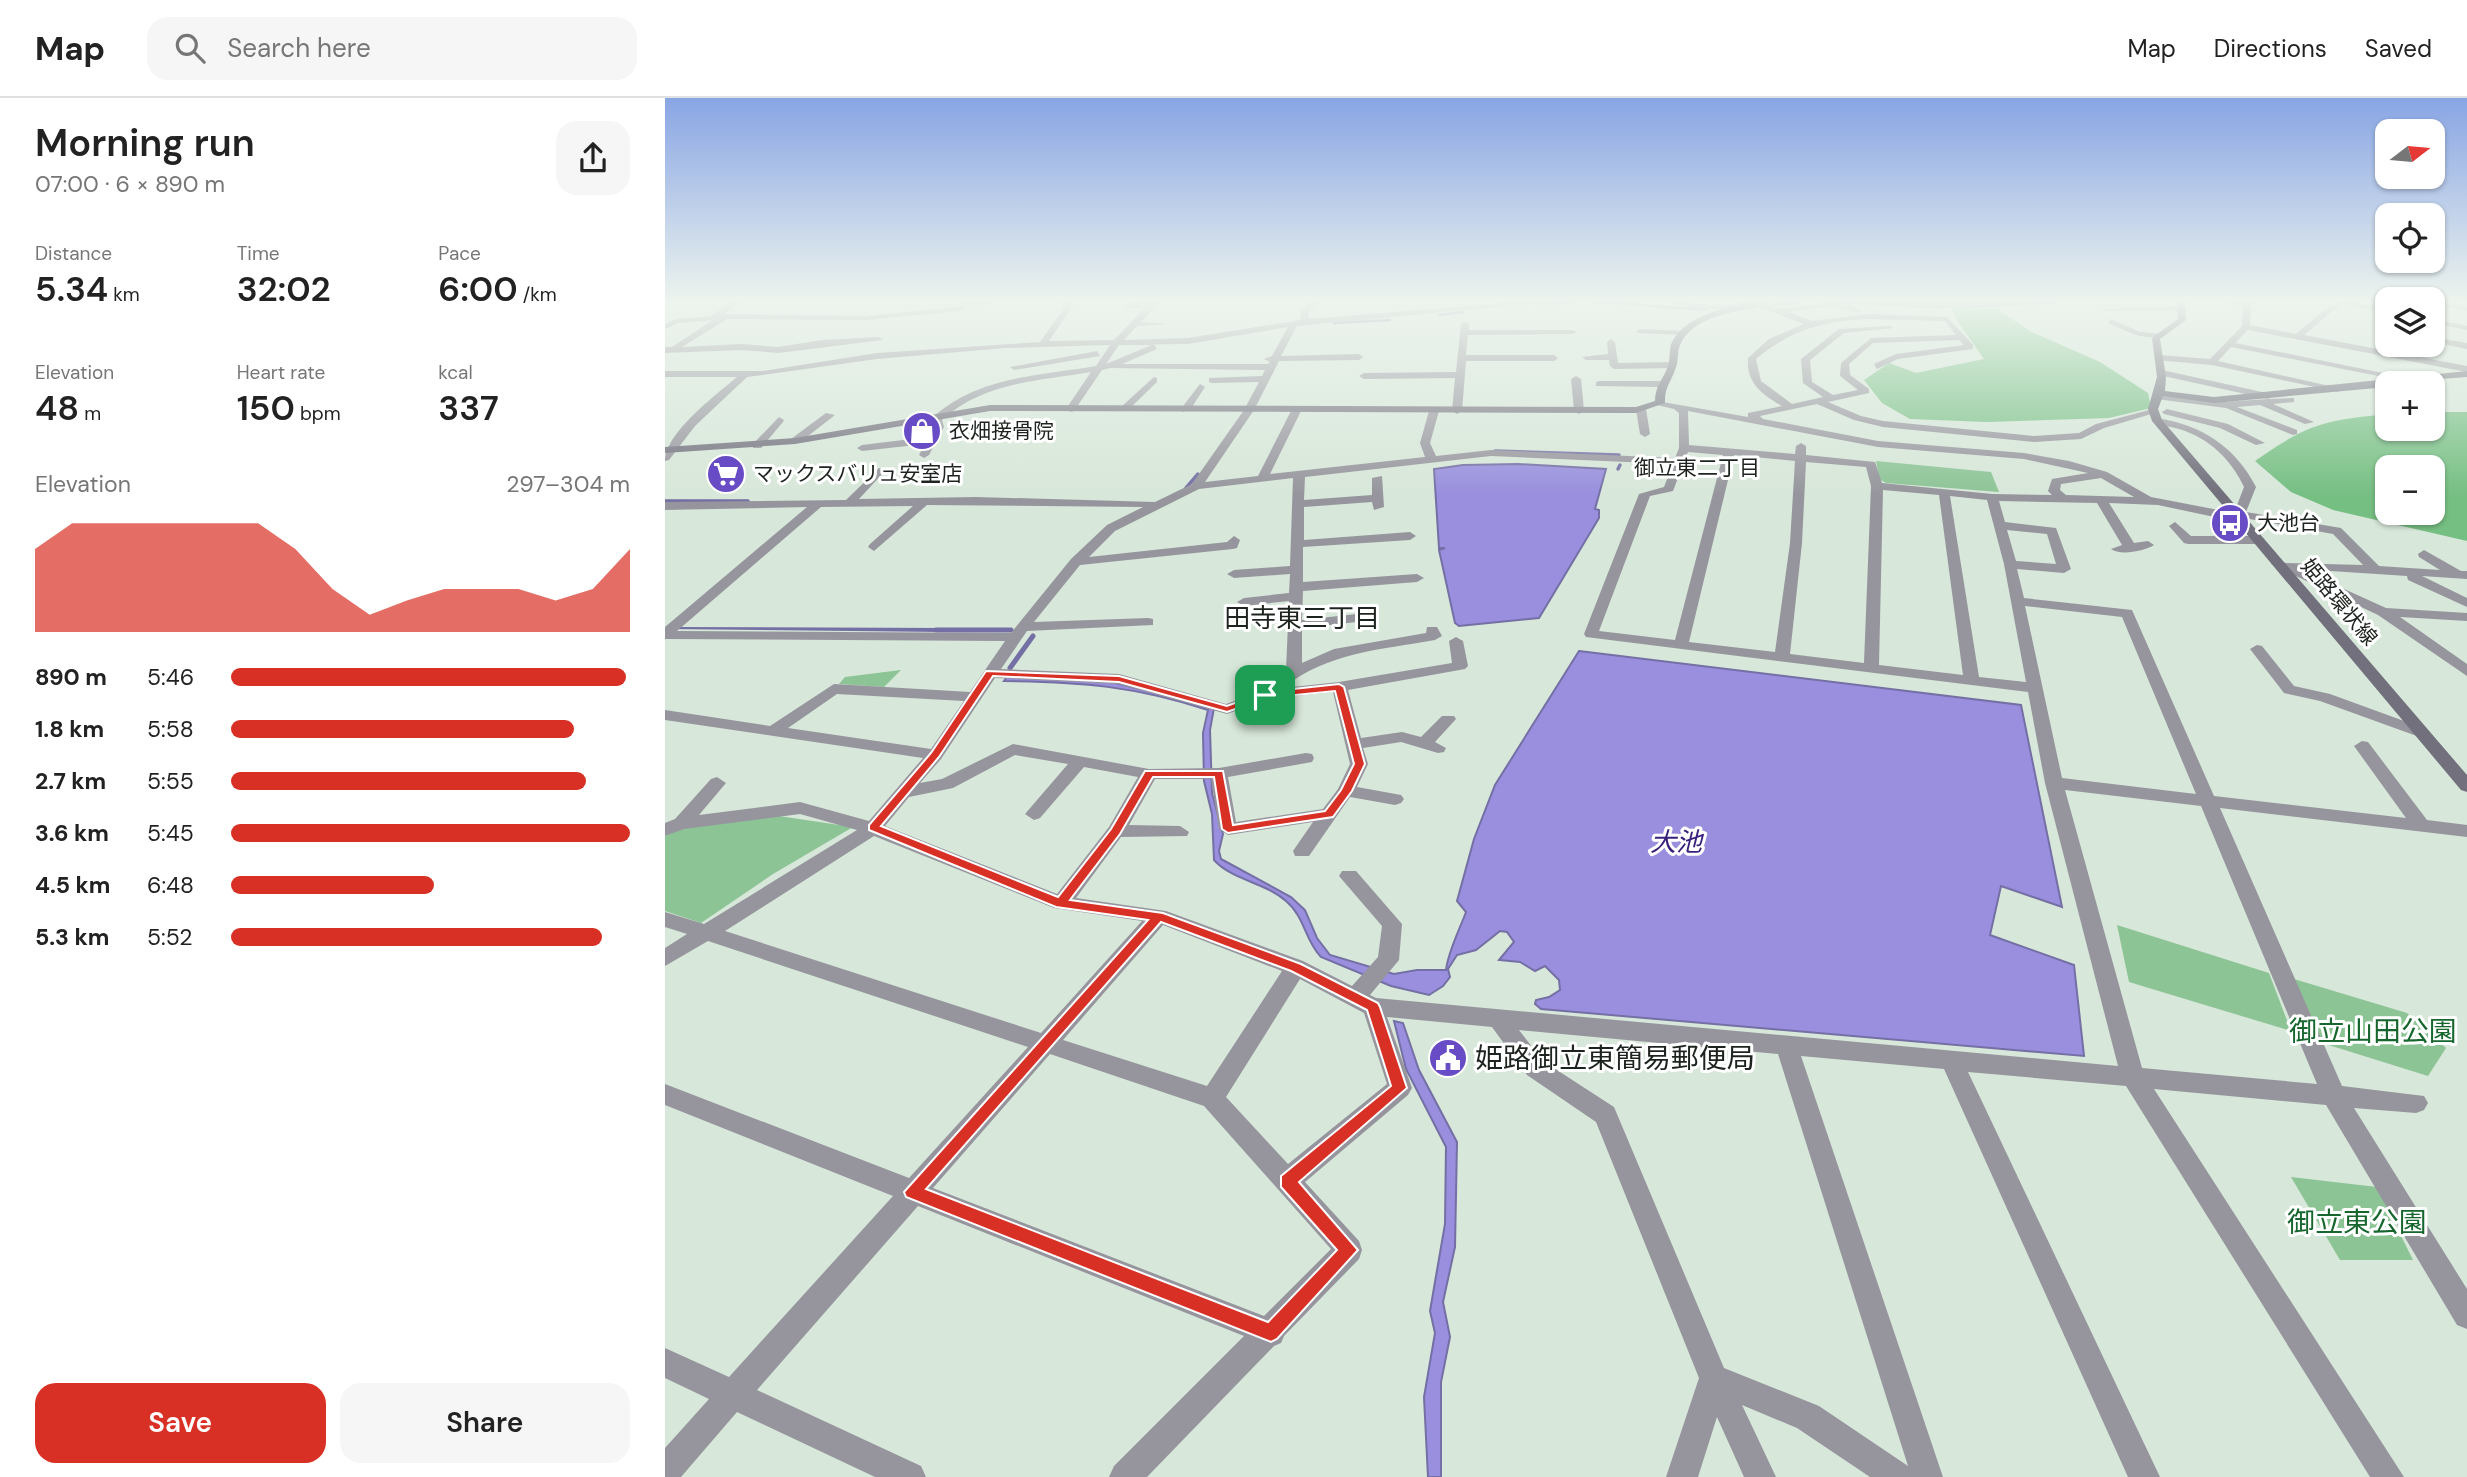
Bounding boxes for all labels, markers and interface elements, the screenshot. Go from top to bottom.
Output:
search box [147,17,637,80]
text: Map [35,27,105,70]
icon: search [171,29,209,67]
text: Search here [227,31,371,65]
text: Map [2128,33,2176,64]
text: Directions [2214,33,2327,64]
text: Saved [2365,33,2432,64]
text: Morning run [35,118,255,168]
north arrow [2375,119,2445,189]
map controls [2375,119,2445,525]
button: share [556,121,630,195]
text: 07:00 · 6 × 890 m [35,169,225,199]
button: locate [2375,203,2445,273]
text: Distance [35,241,112,266]
text: Time [237,241,280,266]
text: Pace [438,241,481,266]
text: 5.34 [35,266,108,312]
text: 32:02 [237,266,331,312]
text: 6:00 [438,266,518,312]
text: km [108,282,140,307]
text: /km [518,282,557,307]
button: layers [2375,287,2445,357]
text: Elevation [35,360,114,385]
text: Heart rate [237,360,325,385]
text: kcal [438,360,473,385]
button: + [2375,371,2445,441]
text: 48 [35,385,79,431]
text: 150 [237,385,295,431]
text: 337 [438,385,499,431]
text: m [79,401,101,426]
text: bpm [295,401,341,426]
shop icon: 衣畑接骨院 [901,410,943,452]
place label: 衣畑接骨院 [949,417,1054,445]
supermarket icon: マックスバリュ安室店 [705,453,747,495]
district label: 御立東二丁目 [1634,454,1760,482]
button: − [2375,455,2445,525]
place label: マックスバリュ安室店 [753,460,962,488]
text: Elevation [35,469,131,499]
text: 297–304 m [506,469,630,499]
bus stop icon: 大池台 [2209,502,2251,544]
place label: 大池台 [2257,509,2320,537]
street label: 姫路環状線 [2295,553,2383,651]
district label: 田寺東三丁目 [1224,601,1380,635]
text: 890 m [35,662,107,692]
text: 5:46 [147,662,194,692]
pin [1235,665,1295,725]
icon: arrive [1246,676,1284,714]
text: 1.8 km [35,714,104,744]
text: 5:58 [147,714,194,744]
text: 2.7 km [35,766,106,796]
text: 5:55 [147,766,194,796]
text: 3.6 km [35,818,109,848]
text: 5:45 [147,818,194,848]
water label: 大池 [1650,825,1705,859]
text: 4.5 km [35,870,110,900]
text: 6:48 [147,870,194,900]
text: 5.3 km [35,922,109,952]
text: 5:52 [147,922,193,952]
park label: 御立山田公園 [2289,1013,2457,1050]
public building icon: 姫路御立東簡易郵便局 [1427,1037,1469,1079]
place label: 姫路御立東簡易郵便局 [1475,1040,1755,1077]
park label: 御立東公園 [2287,1204,2427,1241]
button: Save [35,1383,326,1463]
button: Share [340,1383,630,1463]

